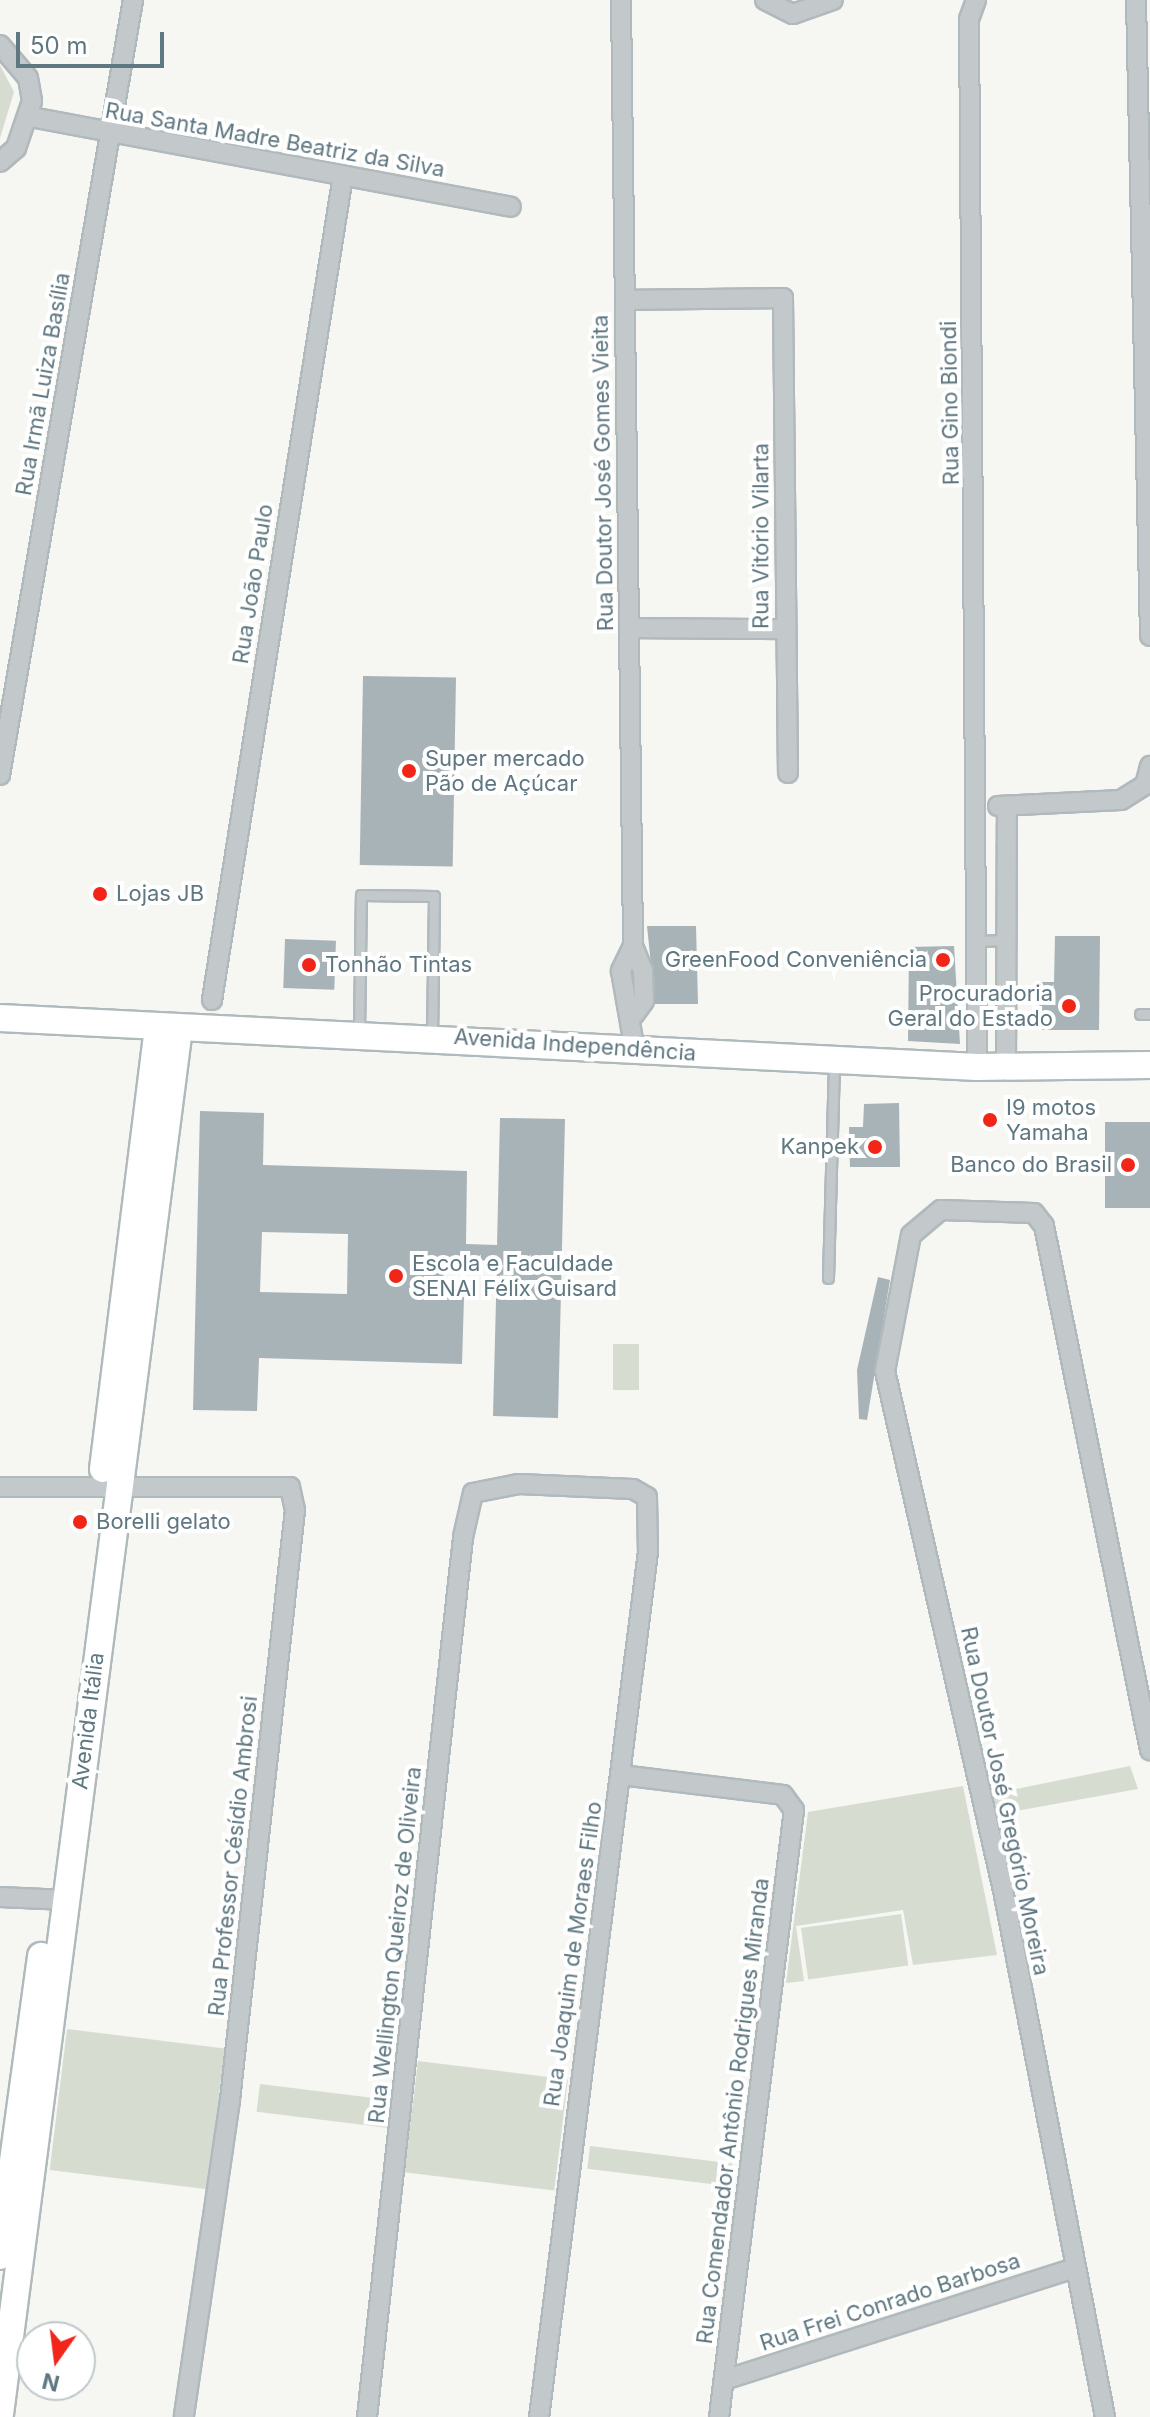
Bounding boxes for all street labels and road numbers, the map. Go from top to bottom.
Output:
street label: Rua Santa Madre Beatriz da Silva [103,97,447,183]
street label: Rua Irmã Luiza Basília [10,270,76,498]
street label: Rua Doutor José Gomes Vieita [587,314,619,632]
street label: Rua Gino Biondi [935,321,965,485]
street label: Rua Vitório Vilarta [748,443,774,629]
street label: Rua João Paulo [227,502,279,666]
street label: Avenida Independência [453,1023,697,1067]
street label: Rua Doutor José Gregório Moreira [955,1624,1055,1978]
street label: Avenida Itália [67,1651,109,1791]
street label: Rua Professor Césídio Ambrosi [203,1694,263,2018]
street label: Rua Wellington Queiroz de Oliveira [363,1765,427,2125]
street label: Rua Joaquim de Moraes Filho [538,1800,608,2108]
street label: Rua Comendador Antônio Rodrigues Miranda [691,1876,775,2346]
street label: Rua Frei Conrado Barbosa [757,2247,1023,2357]

